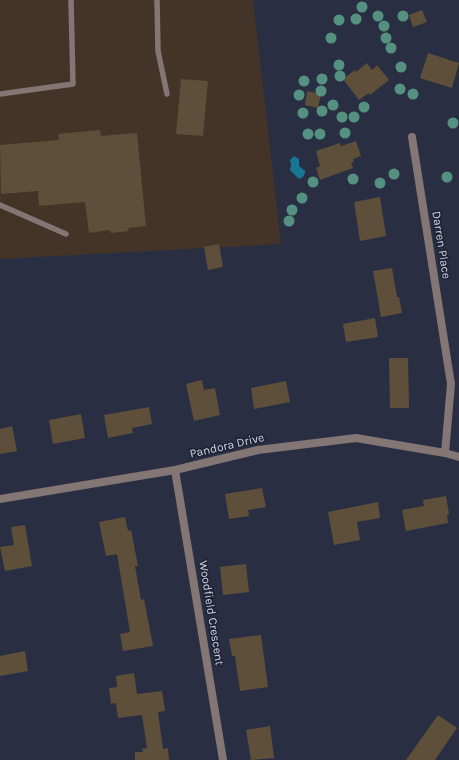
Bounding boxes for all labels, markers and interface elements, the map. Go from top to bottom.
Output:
street label: Darren Place [429,210,453,280]
street label: Pandora Drive [188,430,266,462]
street label: Woodfield Crescent [196,560,226,666]

